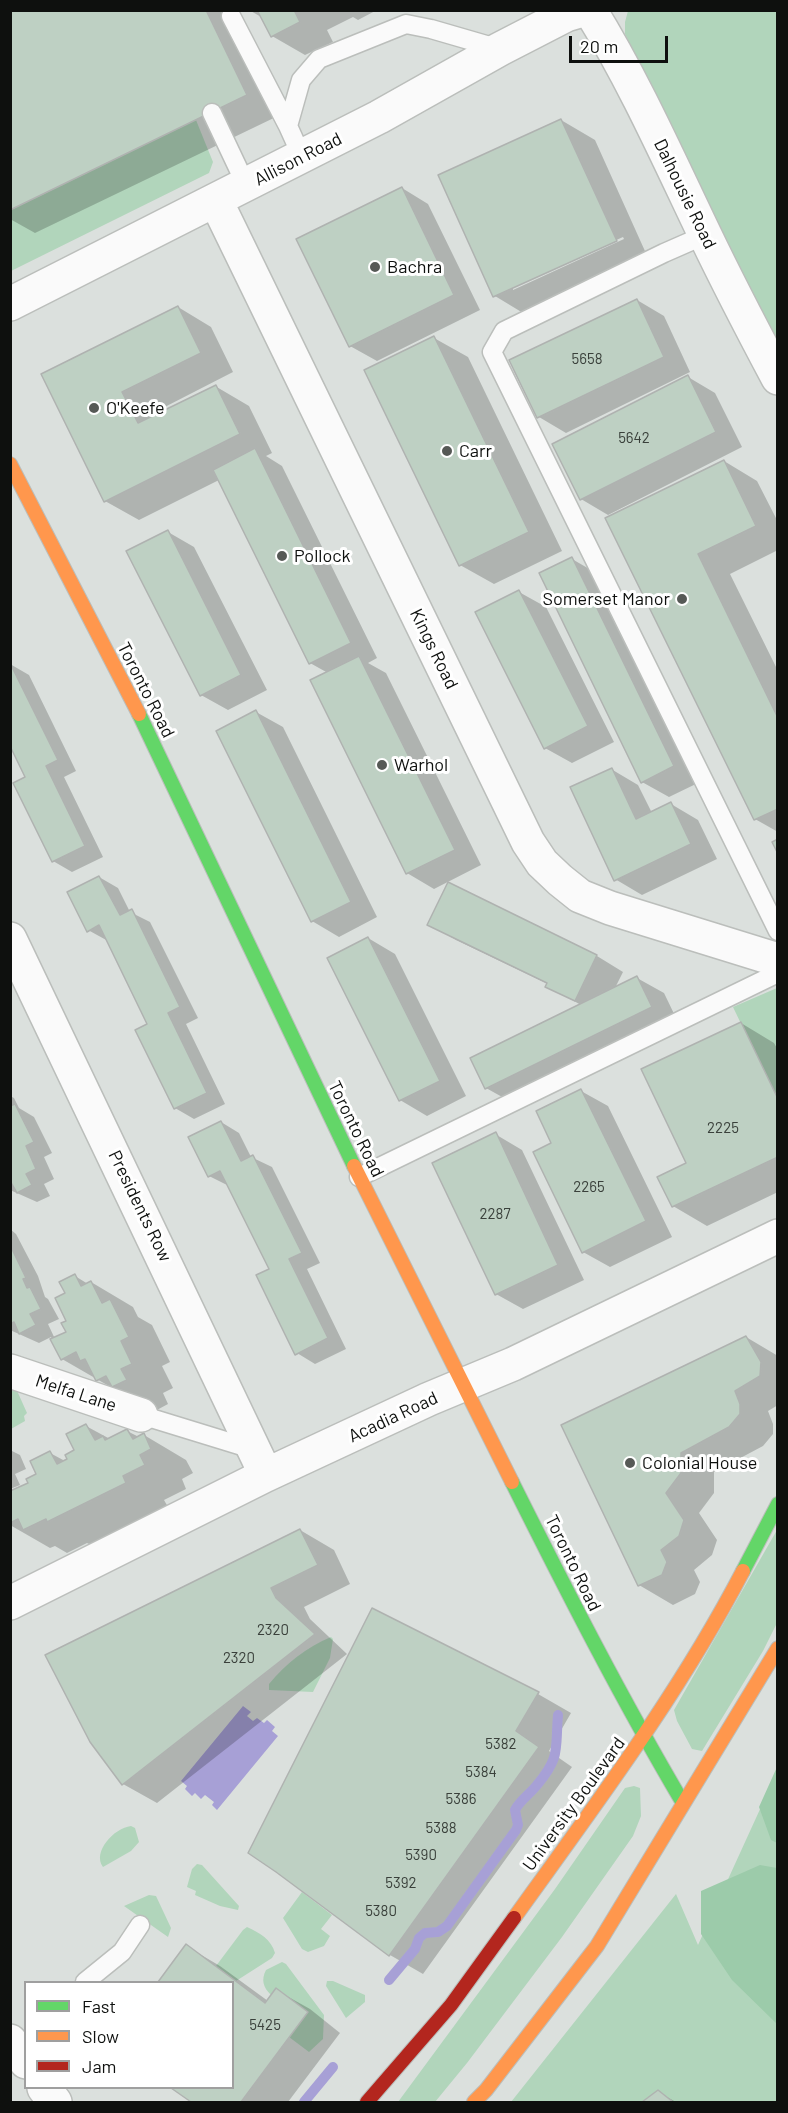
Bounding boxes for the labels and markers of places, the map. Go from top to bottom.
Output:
place label: Bachra [387,256,442,278]
marker: Bachra [368,260,382,274]
place label: O'Keefe [106,397,165,419]
marker: O'Keefe [87,401,101,415]
place label: Carr [459,440,492,462]
marker: Carr [440,444,454,458]
place label: Pollock [294,545,351,567]
marker: Pollock [275,549,289,563]
place label: Somerset Manor [543,588,670,610]
marker: Somerset Manor [675,592,689,606]
place label: Warhol [394,754,448,776]
marker: Warhol [375,758,389,772]
place label: Colonial House [642,1452,757,1474]
marker: Colonial House [623,1456,637,1470]

